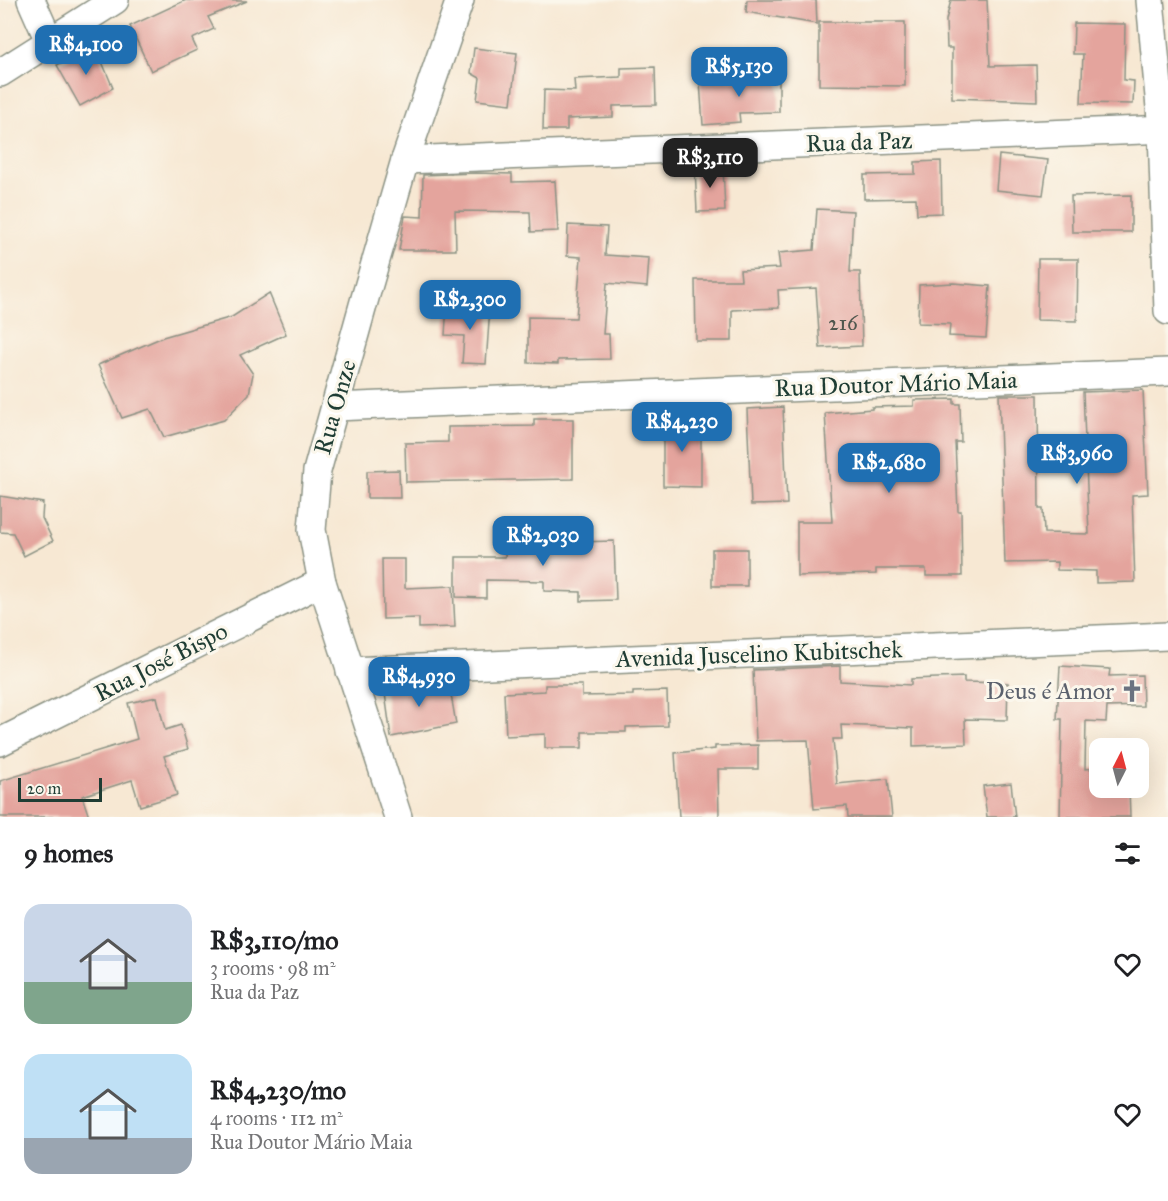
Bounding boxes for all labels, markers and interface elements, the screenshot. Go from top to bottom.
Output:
pin: R$4,100 [31,25,141,76]
text: R$4,100 [49,32,123,56]
pin: R$5,130 [684,47,794,98]
text: R$5,130 [705,54,773,78]
street label: Rua da Paz [805,125,913,159]
pin: R$3,110 [655,138,765,189]
text: R$3,110 [677,145,743,169]
pin: R$2,300 [415,280,525,331]
text: R$2,300 [434,287,506,311]
house number: 216 [828,310,859,336]
street label: Rua Onze [307,356,363,458]
street label: Rua Doutor Mário Maia [774,365,1019,403]
pin: R$4,230 [627,402,737,453]
text: R$4,230 [646,409,718,433]
pin: R$3,960 [1022,434,1132,485]
text: R$3,960 [1041,441,1113,465]
pin: R$2,680 [834,443,944,494]
text: R$2,680 [852,450,926,474]
pin: R$2,030 [488,516,598,567]
text: R$2,030 [507,523,579,547]
street label: Rua José Bispo [89,616,233,708]
street label: Avenida Juscelino Kubitschek [614,634,904,674]
pin: R$4,930 [364,657,474,708]
text: R$4,930 [382,664,456,688]
place label: Deus é Amor [986,676,1114,706]
church icon: Deus é Amor [1119,678,1145,704]
north arrow [1089,738,1149,798]
map controls [1089,738,1149,798]
scale bar [18,775,102,802]
text: 20 m [27,779,61,798]
text: 9 homes [24,837,113,869]
icon: filters [1111,837,1144,870]
text: R$3,110/mo [210,924,339,956]
icon: home [72,928,144,1000]
icon: heart [1111,948,1144,981]
text: 3 rooms · 98 m² [210,956,335,980]
text: Rua da Paz [210,980,299,1004]
text: R$4,230/mo [210,1074,346,1106]
icon: home [72,1078,144,1150]
icon: heart [1111,1098,1144,1131]
text: 4 rooms · 112 m² [210,1106,343,1130]
text: Rua Doutor Mário Maia [210,1130,413,1154]

